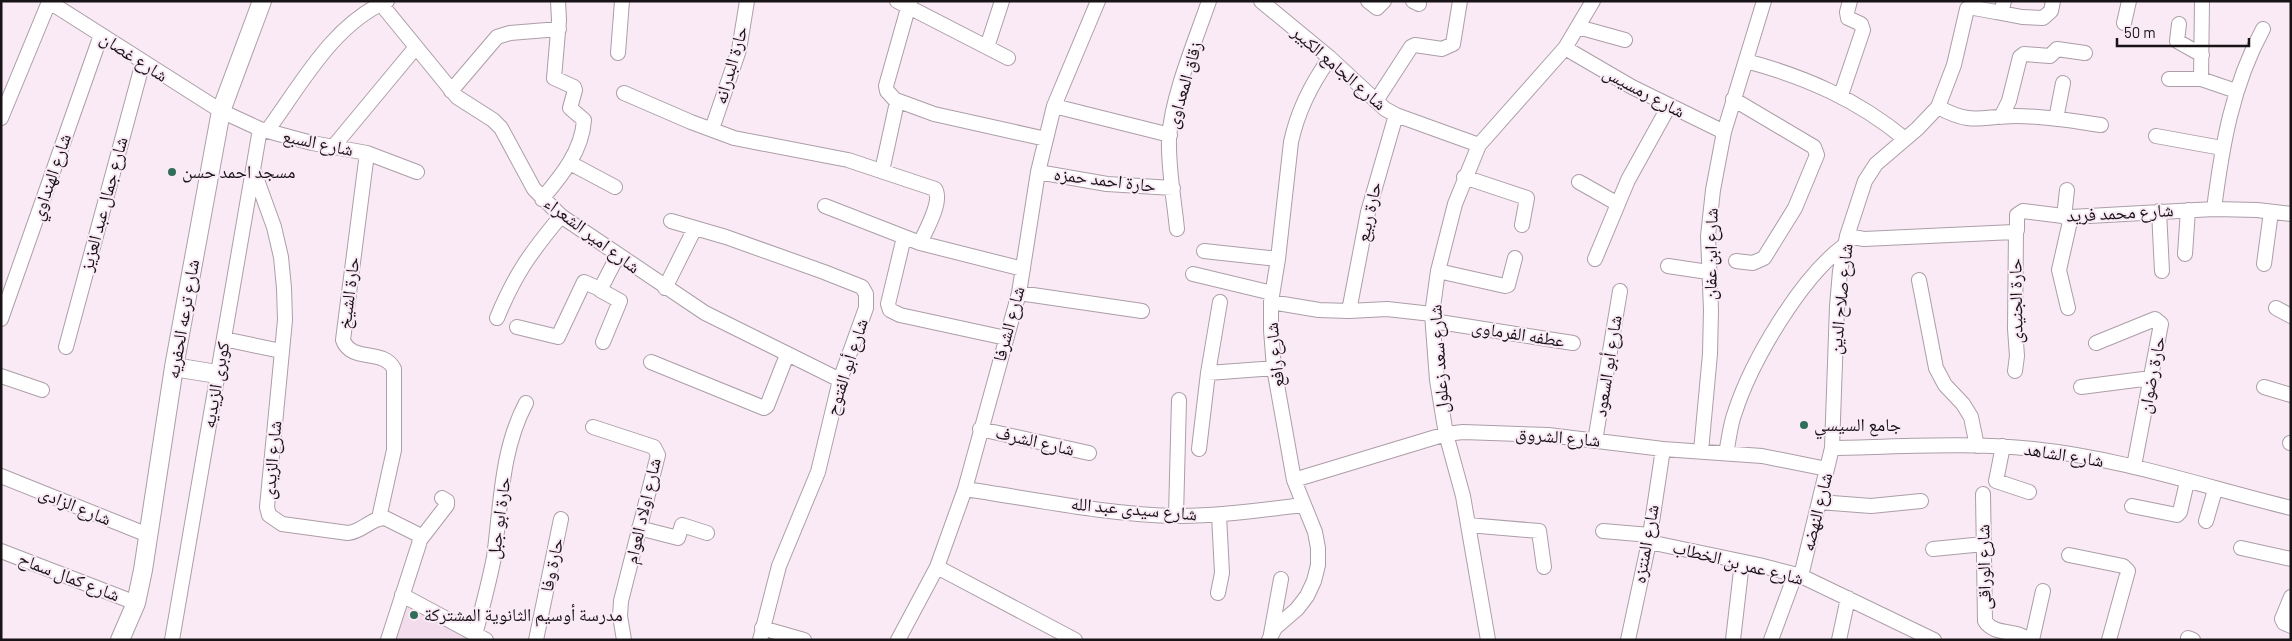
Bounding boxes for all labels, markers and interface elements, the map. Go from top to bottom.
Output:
scale bar [2117,15,2250,47]
street label: شارع الجامع الكبير [1286,20,1391,116]
street label: حارة البدرانه [708,23,752,106]
text: 50 m [2124,23,2156,41]
street label: شارع غصان [96,26,172,87]
street label: زقاق المعداوى [1160,39,1207,131]
street label: شارع رمسيس [1599,60,1689,123]
street label: شارع السبع [280,124,356,162]
street label: شارع الهنداوي [25,130,79,224]
street label: شارع جمال عبد العزيز [74,134,133,275]
place label: مسجد احمد حسن [182,160,295,183]
street label: حارة احمد حمزه [1053,162,1157,196]
marker: مسجد احمد حسن [166,166,178,178]
street label: حارة ربيع [1350,180,1388,244]
street label: شارع امير الشعراء [540,191,645,278]
street label: شارع محمد فريد [2066,198,2174,227]
street label: شارع ابن عفان [1698,208,1723,300]
street label: شارع صلاح الدين [1823,242,1859,356]
street label: حارة الشيخ [333,256,365,330]
street label: شارع ترعه الحفريه [161,257,204,380]
street label: حارة الجنيدى [2003,258,2028,344]
street label: شارع الشرفا [987,284,1030,364]
street label: شارع سعد زعلول [1423,304,1454,414]
street label: شارع أبو السعود [1588,314,1627,418]
street label: عطفه الفرماوى [1470,315,1566,352]
street label: شارع أبو الفتوح [820,316,874,418]
street label: شارع رافع [1260,321,1290,389]
street label: حارة رضوان [2133,334,2170,416]
street label: كوبرى الزيديه [197,339,234,430]
place label: جامع السيسي [1814,413,1901,440]
marker: جامع السيسي [1798,419,1810,431]
street label: شارع الزيدى [257,420,286,500]
street label: شارع الشرف [993,420,1077,461]
street label: شارع الشروق [1515,421,1601,452]
street label: شارع الشاهد [2023,437,2105,472]
street label: شارع اولاد العوام [619,456,667,566]
street label: شارع النهضه [1796,470,1837,554]
street label: حارة ابو جبل [481,475,516,560]
street label: شارع الزادى [36,481,115,530]
street label: شارع سيدى عبد الله [1070,492,1198,525]
street label: شارع المنتزه [1627,503,1664,585]
street label: شارع الوراقى [1971,524,1996,610]
street label: شارع عمر بن الخطاب [1670,535,1806,590]
street label: حارة وفا [535,536,567,594]
street label: شارع كمال سماح [15,547,123,607]
place label: مدرسة أوسيم الثانوية المشتركة [424,603,623,627]
marker: مدرسة أوسيم الثانوية المشتركة [408,609,420,621]

